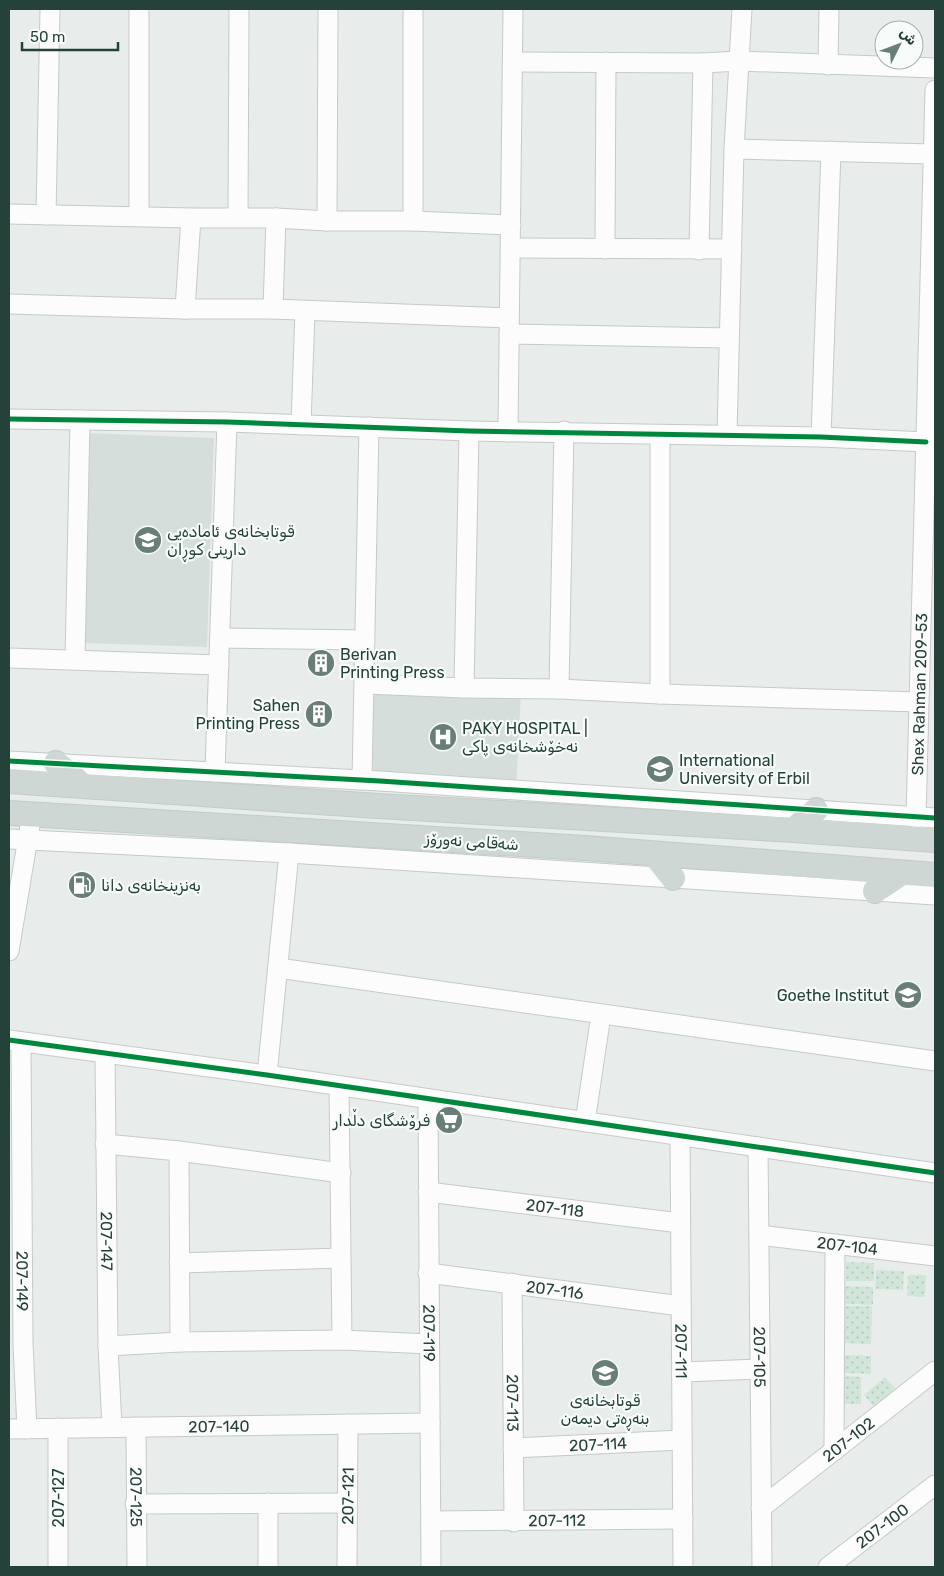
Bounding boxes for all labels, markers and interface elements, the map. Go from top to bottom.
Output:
scale bar [22,20,119,52]
north arrow [874,20,924,70]
text: ش [896,24,921,49]
text: 50 m [30,28,65,46]
place label: قوتابخانەی ئامادەیی دارینی کوڕان [167,522,295,563]
school or university icon: قوتابخانەی ئامادەیی دارینی کوڕان [133,525,163,555]
street label: Shex Rahman 209-53 [908,613,931,775]
place label: Berivan Printing Press [340,645,445,682]
building icon: Berivan Printing Press [306,648,336,678]
place label: Sahen Printing Press [195,696,300,733]
building icon: Sahen Printing Press [304,699,334,729]
place label: PAKY HOSPITAL | نەخۆشخانەی پاکی [462,718,588,757]
hospital icon: PAKY HOSPITAL | نەخۆشخانەی پاکی [428,722,458,752]
place label: International University of Erbil [679,751,810,788]
school or university icon: International University of Erbil [645,754,675,784]
street label: شەقامی نەورۆز [423,829,520,855]
fuel station icon: بەنزینخانەی دانا [67,870,97,900]
place label: بەنزینخانەی دانا [101,876,201,896]
school or university icon: Goethe Institut [893,980,923,1010]
place label: Goethe Institut [777,986,889,1005]
supermarket icon: فرۆشگای دڵدار [434,1105,464,1135]
place label: فرۆشگای دڵدار [332,1108,430,1131]
street label: 207-118 [525,1195,585,1221]
street label: 207-147 [97,1211,116,1271]
street label: 207-104 [816,1233,879,1259]
street label: 207-149 [12,1251,32,1311]
street label: 207-116 [525,1277,585,1303]
street label: 207-119 [419,1304,439,1362]
street label: 207-111 [671,1323,691,1379]
street label: 207-105 [750,1326,769,1388]
school or university icon: قوتابخانەی بنەڕەتی دیمەن [590,1358,620,1388]
street label: 207-113 [503,1374,522,1432]
place label: قوتابخانەی بنەڕەتی دیمەن [561,1391,649,1432]
street label: 207-102 [819,1413,878,1466]
street label: 207-140 [188,1417,250,1436]
street label: 207-114 [568,1434,627,1455]
street label: 207-125 [126,1467,146,1527]
street label: 207-121 [338,1467,358,1525]
street label: 207-127 [49,1469,68,1527]
street label: 207-100 [852,1500,913,1552]
street label: 207-112 [528,1511,586,1530]

